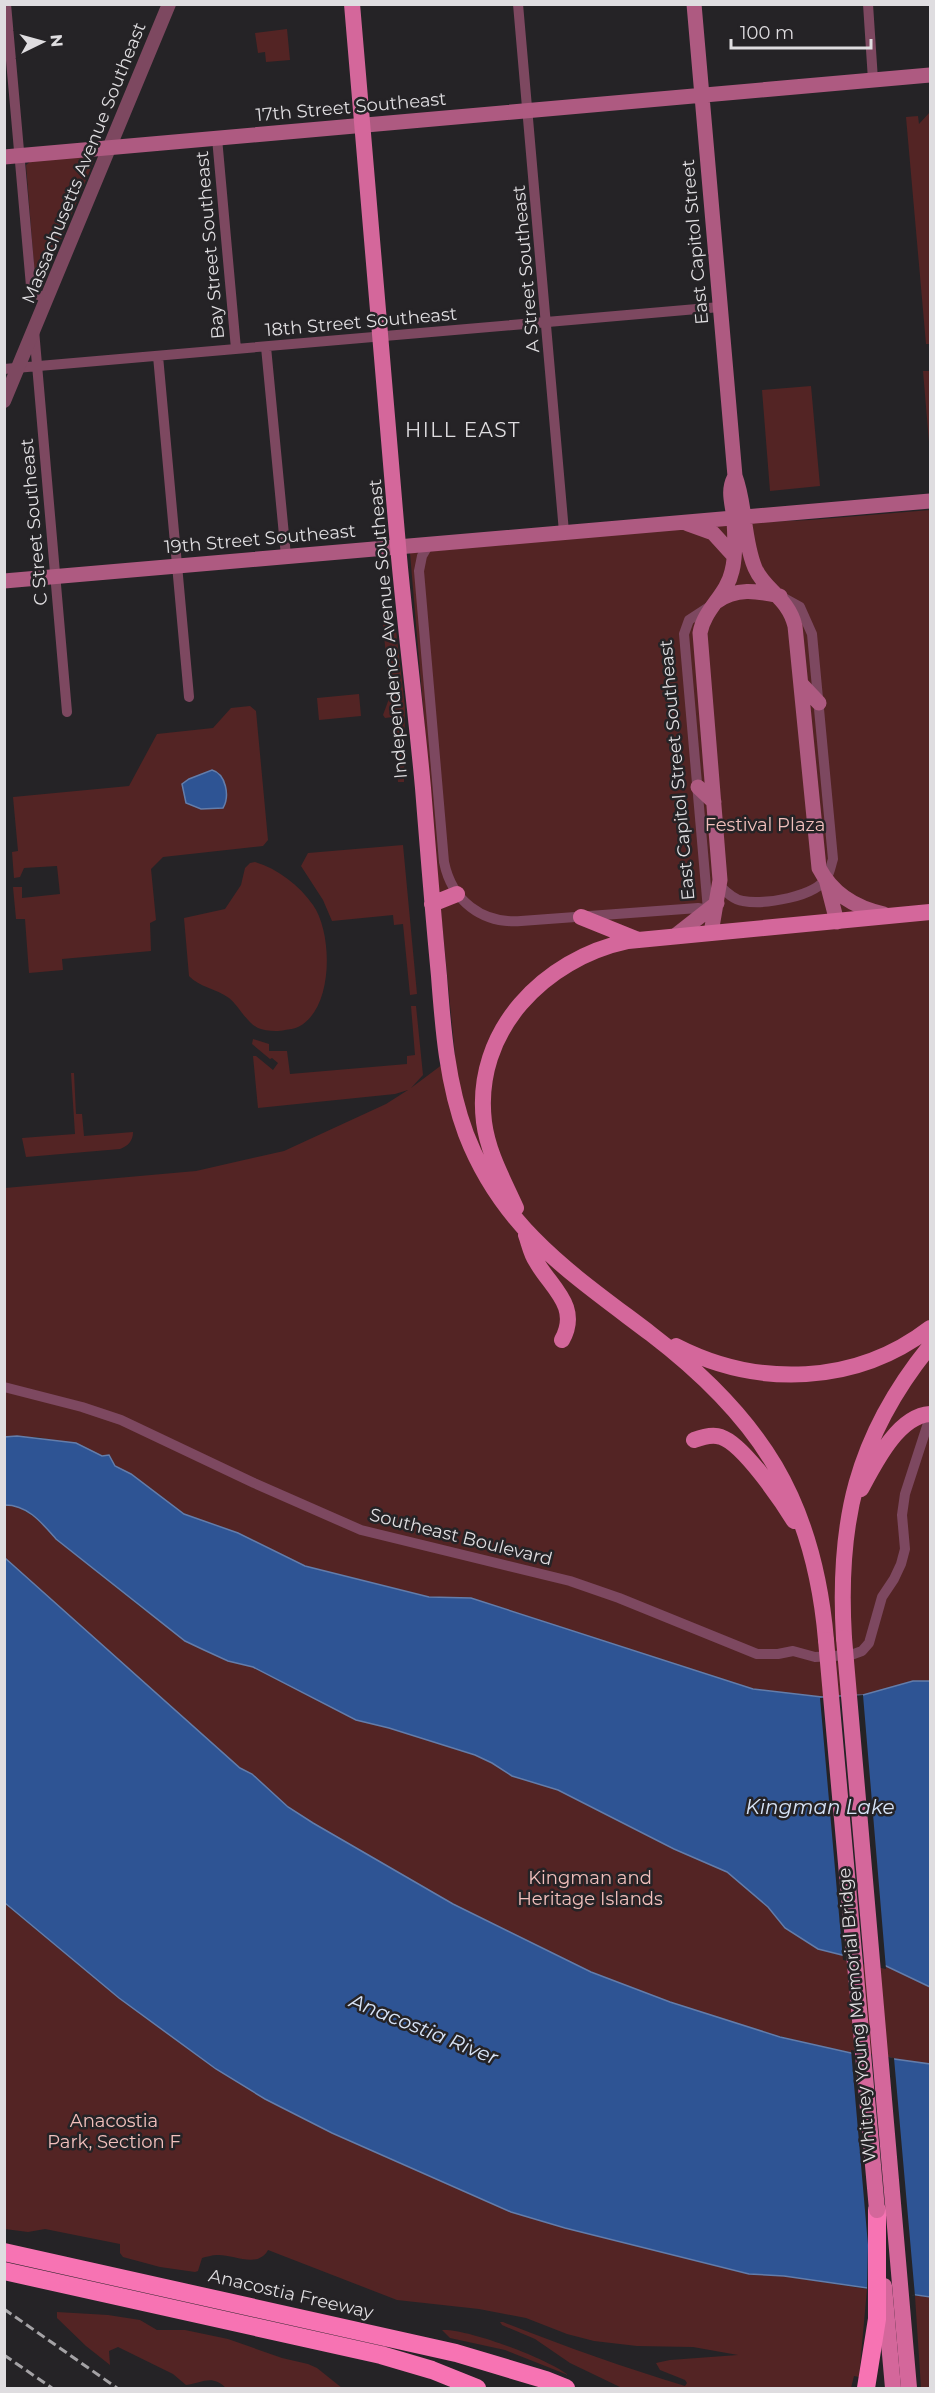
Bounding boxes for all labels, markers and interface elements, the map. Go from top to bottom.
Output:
north arrow [12,12,72,72]
scale bar [731,12,870,50]
street label: Massachusetts Avenue Southeast [17,19,151,307]
text: 100 m [740,22,794,44]
text: N [46,33,66,48]
street label: 17th Street Southeast [255,88,447,126]
street label: Bay Street Southeast [191,150,229,340]
street label: East Capitol Street [677,159,713,325]
street label: A Street Southeast [508,184,544,354]
street label: 18th Street Southeast [264,303,458,341]
district label: HILL EAST [405,418,521,442]
street label: C Street Southeast [16,437,52,607]
street label: Independence Avenue Southeast [364,478,412,780]
street label: 19th Street Southeast [163,520,357,558]
street label: East Capitol Street Southeast [655,639,699,901]
park label: Festival Plaza [705,814,825,836]
street label: Southeast Boulevard [367,1504,555,1570]
water label: Kingman Lake [745,1795,895,1819]
park label: Kingman and Heritage Islands [517,1867,663,1910]
street label: Whitney Young Memorial Bridge [833,1867,881,2163]
water label: Anacostia River [346,1988,502,2070]
park label: Anacostia Park, Section F [47,2110,181,2153]
street label: Anacostia Freeway [206,2264,376,2324]

